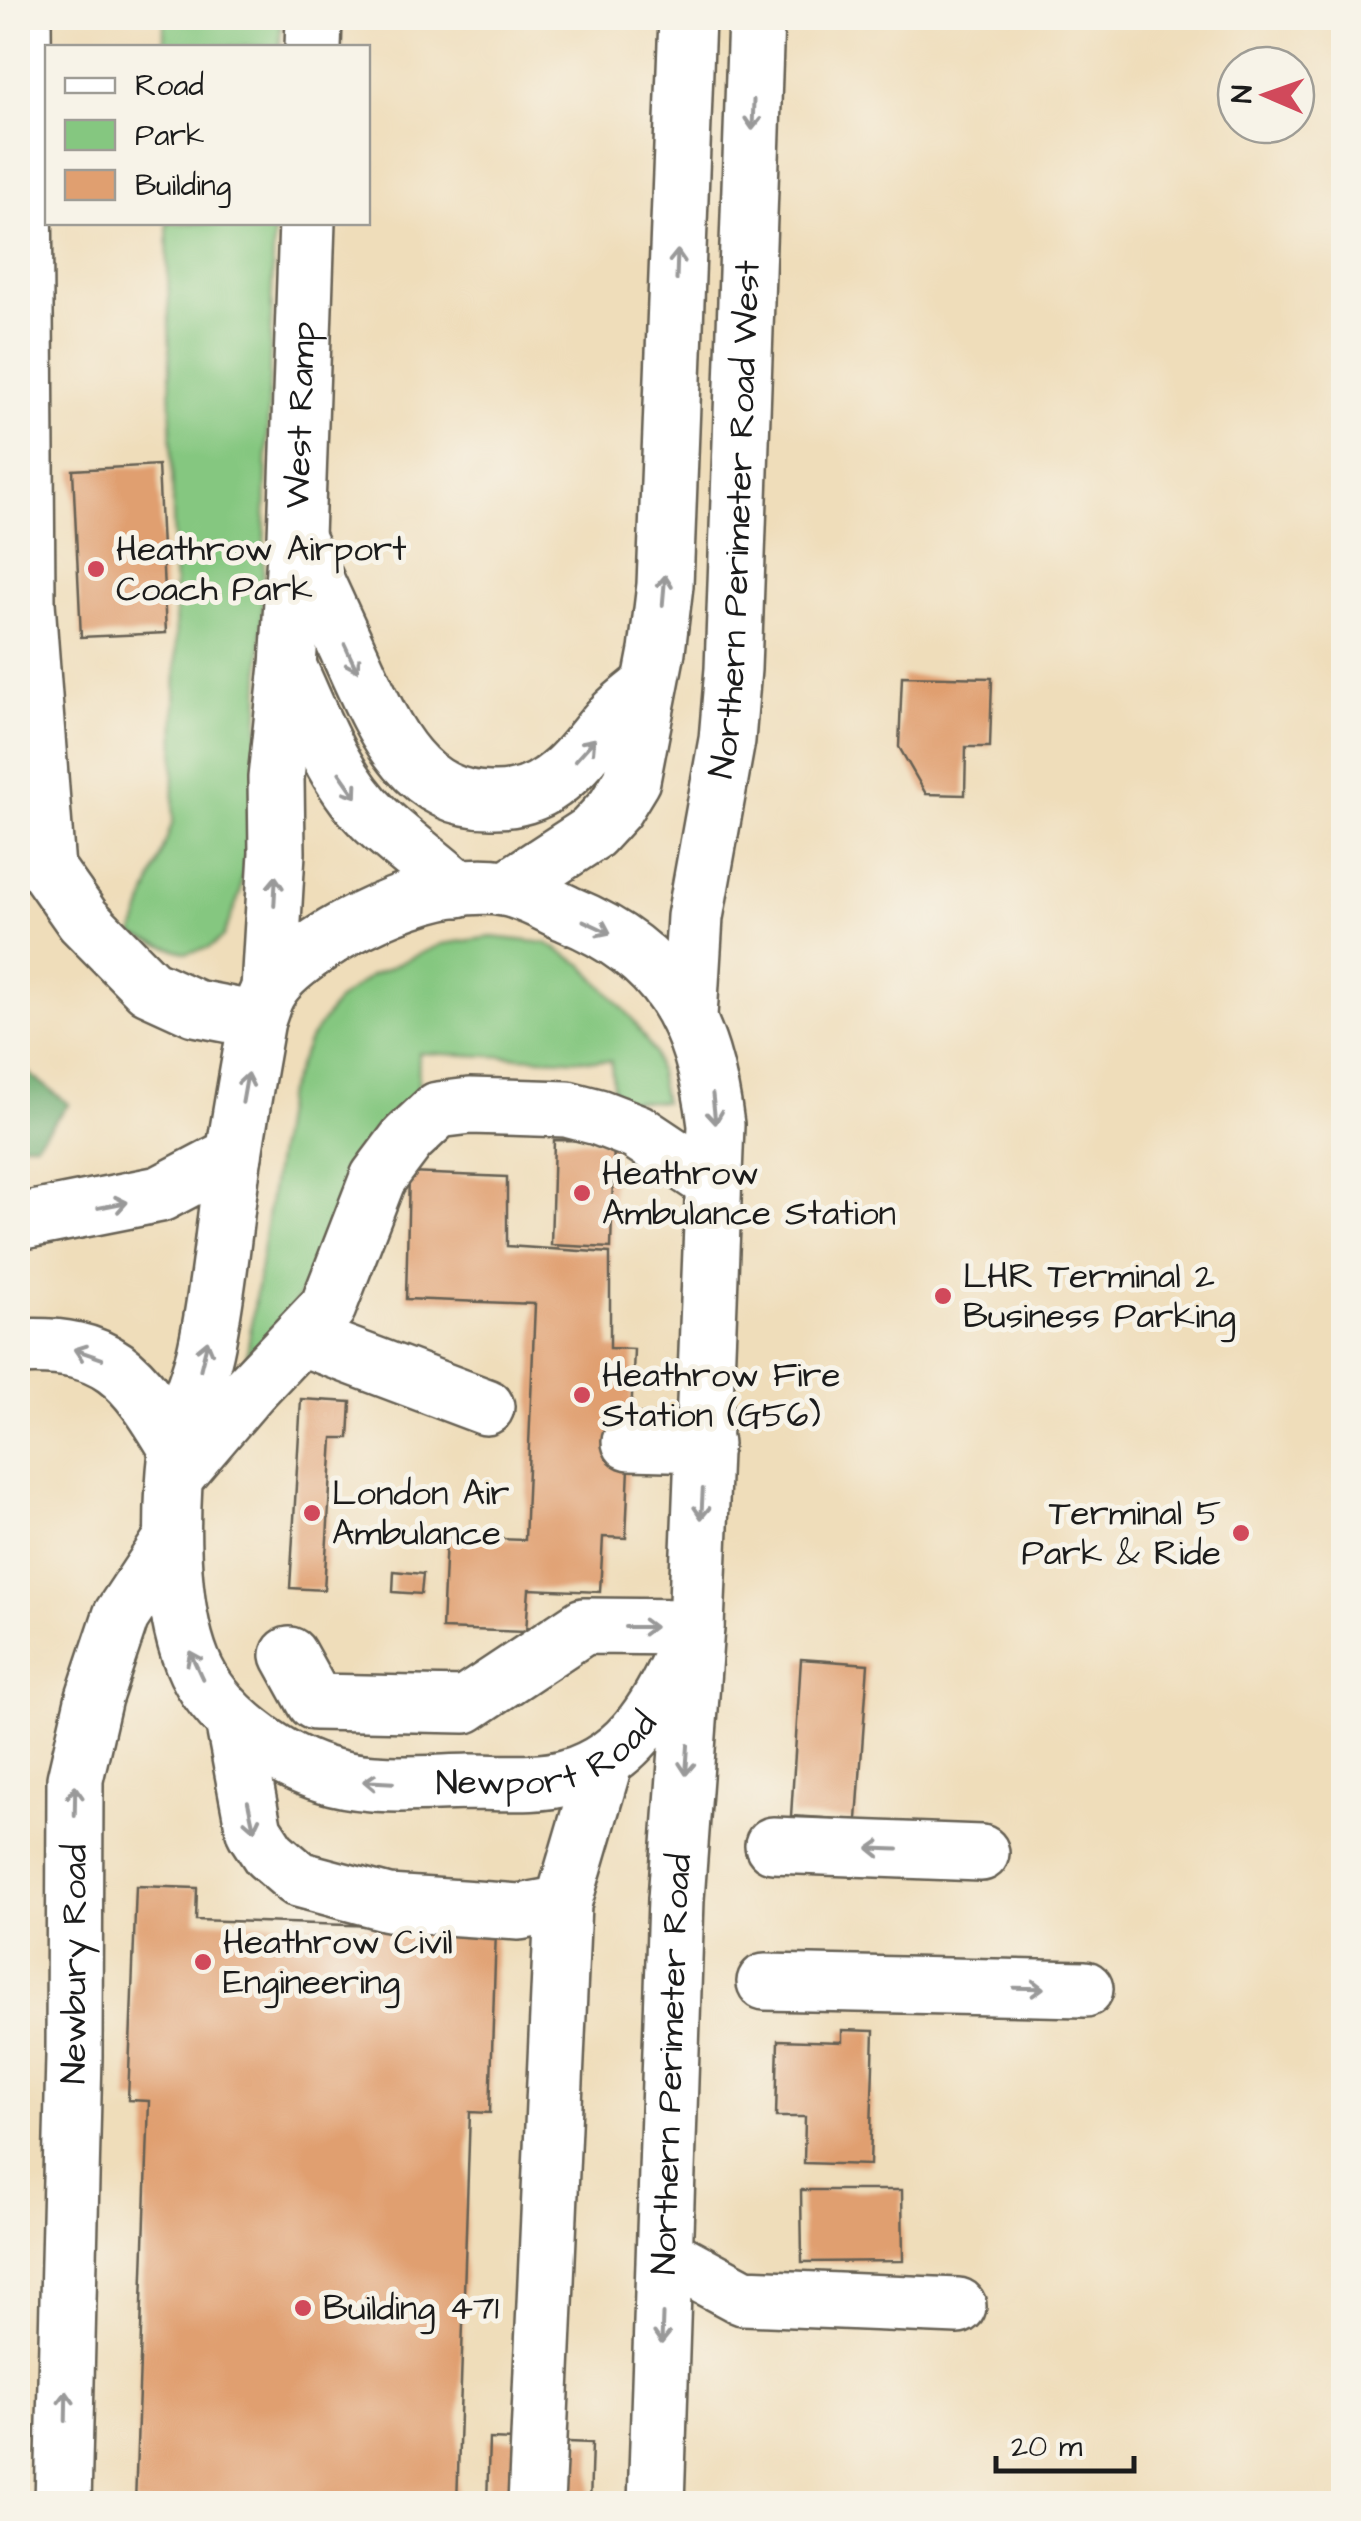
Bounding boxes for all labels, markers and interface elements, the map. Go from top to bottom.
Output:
legend [45,45,370,225]
north arrow [1216,45,1316,145]
text: Road [135,65,204,107]
text: N [1223,84,1262,104]
one-way arrow [743,98,762,130]
text: Park [135,115,204,157]
text: Building [135,165,231,208]
one-way arrow [668,250,687,282]
street label: Northern Perimeter Road West [696,259,772,782]
street label: West Ramp [273,321,328,510]
place label: Heathrow Airport Coach Park [116,525,406,614]
marker: Heathrow Airport Coach Park [85,558,107,580]
one-way arrow [654,574,673,607]
one-way arrow [343,642,361,673]
one-way arrow [573,738,596,763]
one-way arrow [337,770,358,798]
one-way arrow [266,876,285,908]
one-way arrow [581,918,611,937]
one-way arrow [237,1072,255,1105]
one-way arrow [705,1093,724,1125]
place label: Heathrow Ambulance Station [602,1149,896,1238]
marker: Heathrow Ambulance Station [571,1182,593,1204]
one-way arrow [97,1195,129,1214]
place label: LHR Terminal 2 Business Parking [963,1252,1236,1343]
marker: LHR Terminal 2 Business Parking [932,1285,954,1307]
one-way arrow [196,1339,214,1371]
one-way arrow [73,1344,105,1362]
place label: Heathrow Fire Station (G56) [602,1351,841,1440]
marker: Heathrow Fire Station (G56) [571,1384,593,1406]
place label: London Air Ambulance [332,1469,510,1558]
one-way arrow [692,1487,711,1520]
place label: Terminal 5 Park & Ride [1021,1489,1221,1578]
marker: London Air Ambulance [301,1502,323,1524]
marker: Terminal 5 Park & Ride [1230,1522,1252,1544]
one-way arrow [622,1618,655,1636]
one-way arrow [186,1651,205,1681]
street label: Newport Road [435,1701,669,1808]
one-way arrow [677,1743,696,1775]
one-way arrow [362,1772,394,1791]
one-way arrow [66,1786,84,1818]
one-way arrow [243,1799,262,1831]
one-way arrow [868,1839,900,1858]
street label: Newbury Road [49,1844,100,2085]
street label: Northern Perimeter Road [639,1852,704,2275]
place label: Heathrow Civil Engineering [223,1918,453,2009]
marker: Heathrow Civil Engineering [192,1951,214,1973]
one-way arrow [1012,1978,1044,1997]
place label: Building 471 [323,2284,499,2335]
marker: Building 471 [292,2297,314,2319]
one-way arrow [653,2312,672,2345]
one-way arrow [56,2391,75,2423]
scale bar [996,2411,1134,2473]
text: 20 m [1011,2426,1083,2468]

